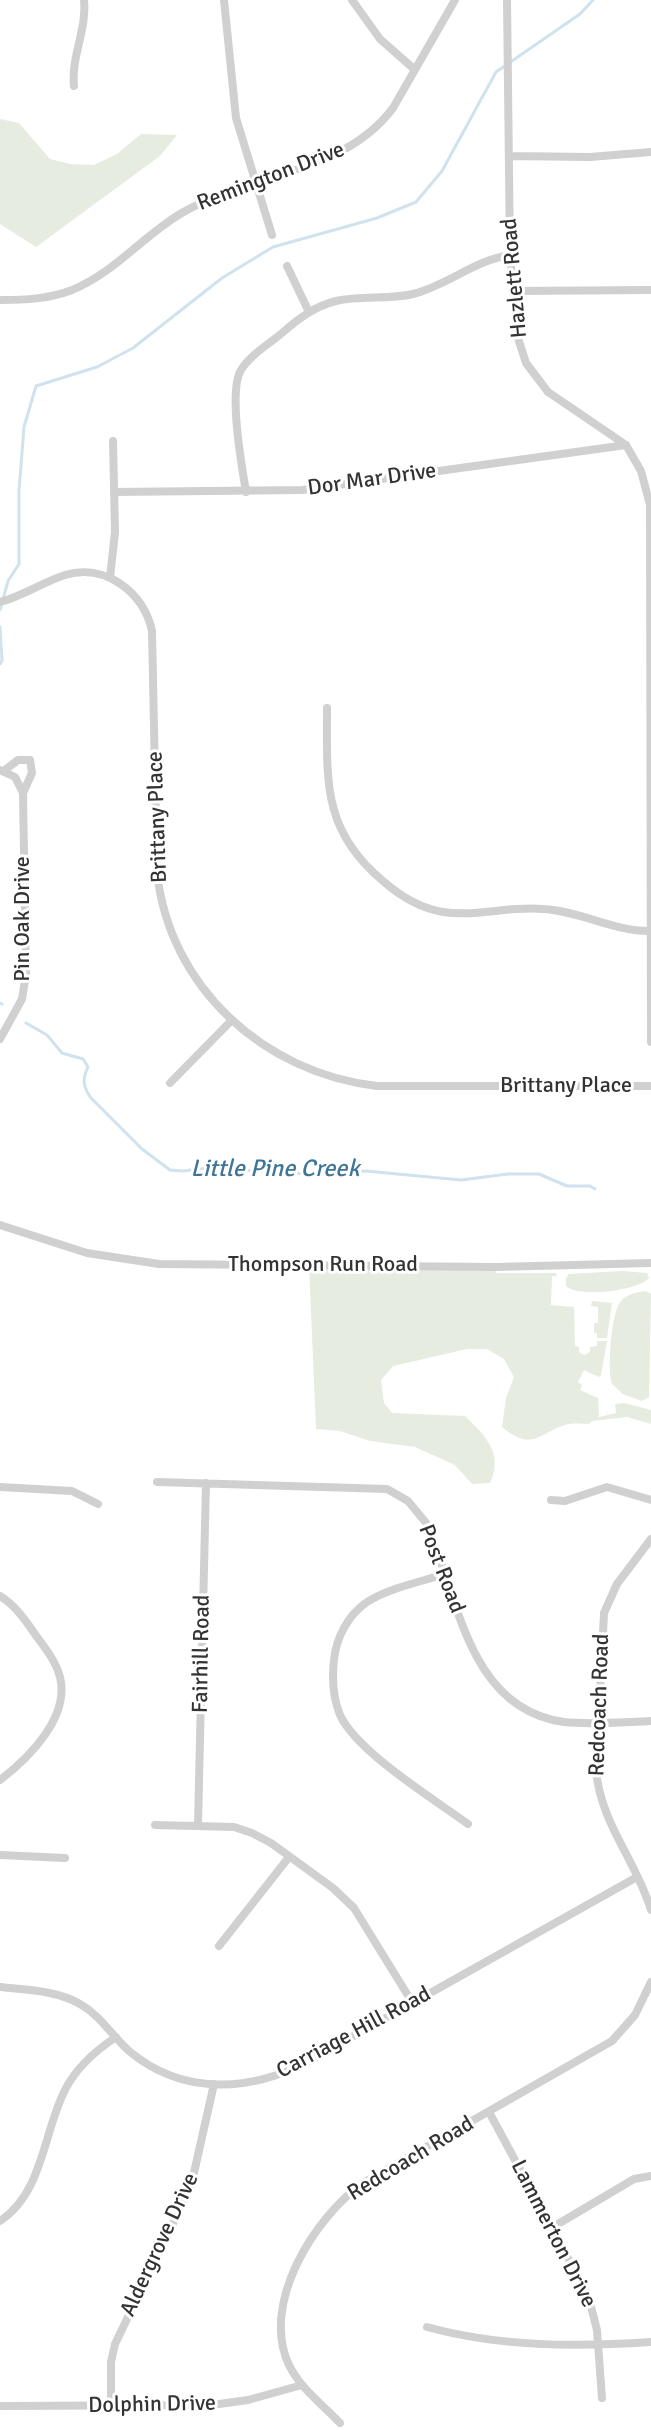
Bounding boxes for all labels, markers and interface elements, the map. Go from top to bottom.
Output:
street label: Remington Drive [193,137,349,217]
street label: Hazlett Road [497,217,533,339]
street label: Dor Mar Drive [306,458,438,502]
street label: Brittany Place [143,751,173,883]
street label: Pin Oak Drive [10,856,36,982]
street label: Brittany Place [500,1073,632,1099]
water label: Little Pine Creek [191,1156,359,1184]
street label: Thompson Run Road [228,1252,418,1278]
street label: Post Road [412,1521,470,1617]
street label: Fairhill Road [188,1595,216,1713]
street label: Redcoach Road [584,1633,616,1777]
street label: Carriage Hill Road [272,1981,436,2085]
street label: Redcoach Road [343,2111,479,2207]
street label: Lammerton Drive [504,2156,602,2312]
street label: Aldergrove Drive [115,2169,205,2321]
street label: Dolphin Drive [88,2391,216,2419]

